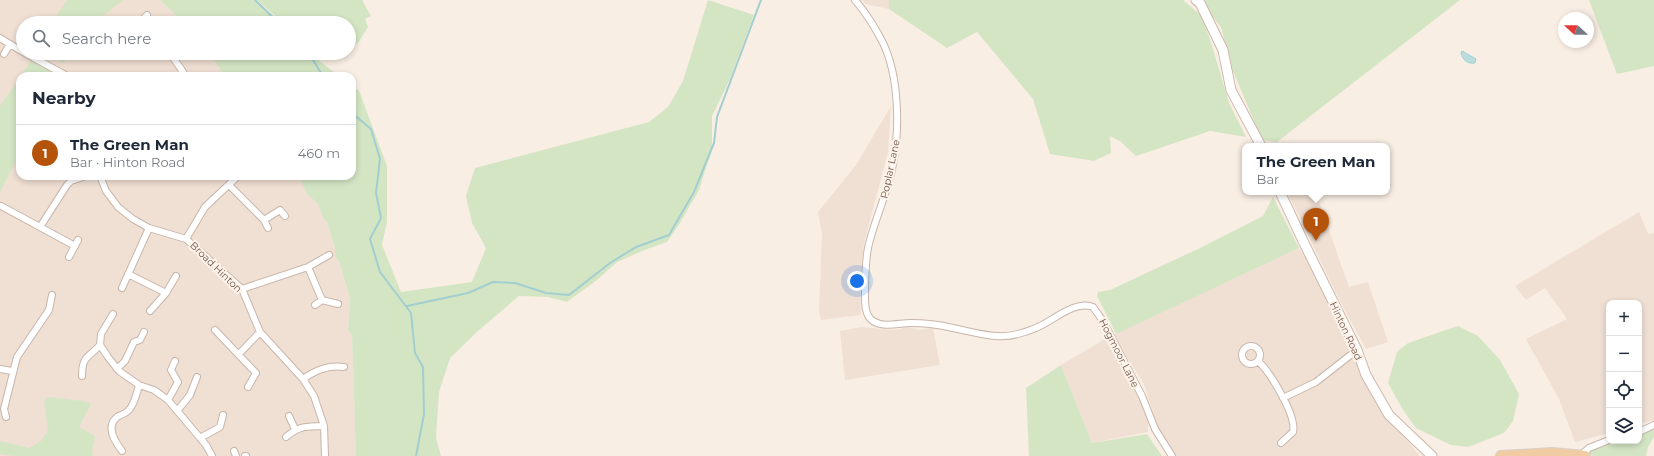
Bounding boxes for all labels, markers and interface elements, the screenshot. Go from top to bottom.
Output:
north arrow [1558,12,1594,48]
search box [16,16,356,60]
icon: search [30,27,52,49]
text: Search here [62,29,151,48]
text: Nearby [32,88,96,108]
text: The Green Man [70,135,189,154]
street label: Poplar Lane [877,138,903,200]
popup [1242,143,1390,195]
text: 1 [42,145,48,161]
text: 460 m [298,145,340,161]
text: The Green Man [1257,152,1375,171]
text: Bar · Hinton Road [70,154,185,170]
text: Bar [1257,171,1279,187]
pin: 1 [1303,208,1329,241]
street label: Broad Hinton [187,239,245,295]
your location [847,271,867,291]
street label: Hinton Road [1327,300,1365,362]
map controls [1606,300,1642,444]
button: + [1606,300,1642,336]
street label: Hogmoor Lane [1096,316,1142,390]
button: − [1606,336,1642,372]
button: locate [1606,372,1642,408]
button: layers [1606,408,1642,444]

